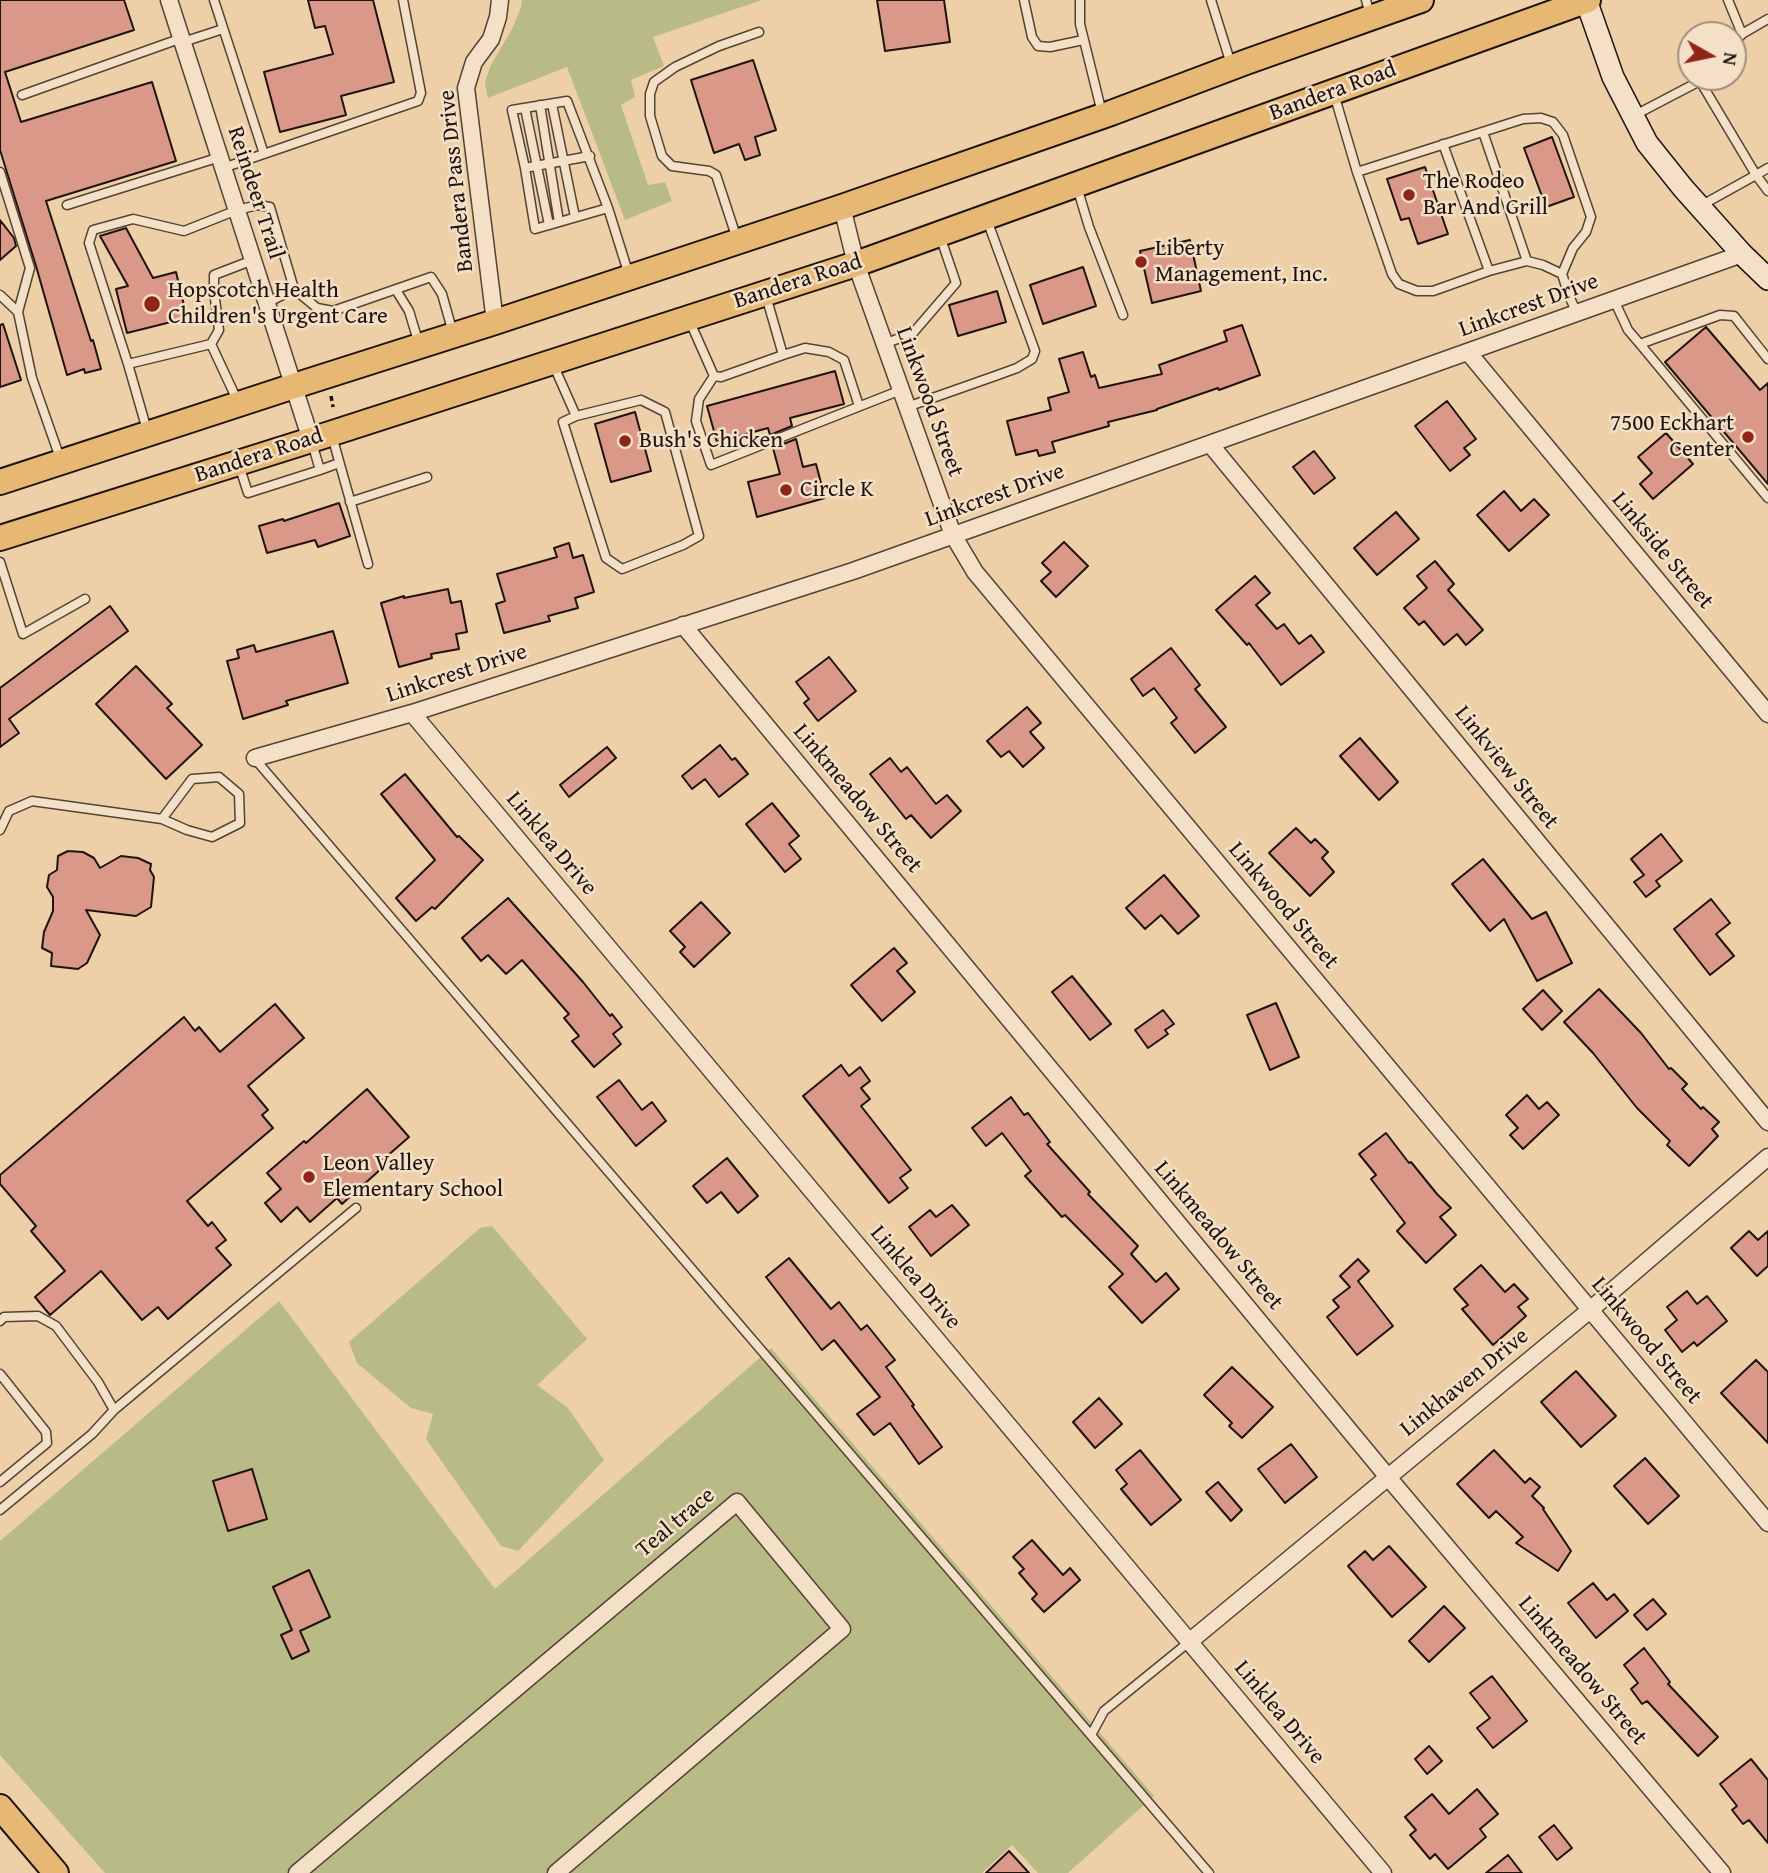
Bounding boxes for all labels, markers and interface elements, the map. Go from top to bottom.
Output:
north arrow [1677,21,1747,91]
text: N [1716,51,1746,67]
street label: Bandera Road [1266,56,1400,128]
street label: Bandera Pass Drive [434,88,480,274]
street label: Reindeer Trail [221,123,289,263]
place label: The Rodeo Bar And Grill [1423,168,1548,222]
marker: The Rodeo Bar And Grill [1401,187,1417,203]
place label: Liberty Management, Inc. [1155,235,1328,289]
street label: Bandera Road [730,248,866,316]
marker: Liberty Management, Inc. [1133,254,1149,270]
street label: Linkcrest Drive [1456,268,1602,344]
place label: Hopscotch Health Children's Urgent Care [168,277,388,331]
marker: Hopscotch Health Children's Urgent Care [142,294,162,314]
street label: Linkwood Street [889,323,969,481]
place label: 7500 Eckhart Center [1610,410,1734,464]
street label: Bandera Road [191,422,327,490]
place label: Bush's Chicken [639,427,783,455]
marker: 7500 Eckhart Center [1740,429,1756,445]
marker: Bush's Chicken [617,433,633,449]
street label: Linkcrest Drive [922,458,1068,534]
place label: Circle K [800,476,874,504]
marker: Circle K [778,482,794,498]
street label: Linkside Street [1605,487,1719,615]
street label: Linkcrest Drive [383,638,531,710]
street label: Linkview Street [1448,701,1564,835]
street label: Linkmeadow Street [787,719,927,879]
street label: Linklea Drive [500,786,602,902]
street label: Linkwood Street [1222,837,1344,975]
place label: Leon Valley Elementary School [323,1150,503,1204]
street label: Linkmeadow Street [1148,1156,1288,1316]
marker: Leon Valley Elementary School [301,1169,317,1185]
street label: Linklea Drive [864,1220,966,1336]
street label: Linkwood Street [1585,1272,1707,1410]
street label: Linkhaven Drive [1395,1323,1535,1443]
street label: Teal trace [631,1482,721,1564]
street label: Linkmeadow Street [1512,1591,1652,1751]
street label: Linklea Drive [1228,1655,1330,1771]

